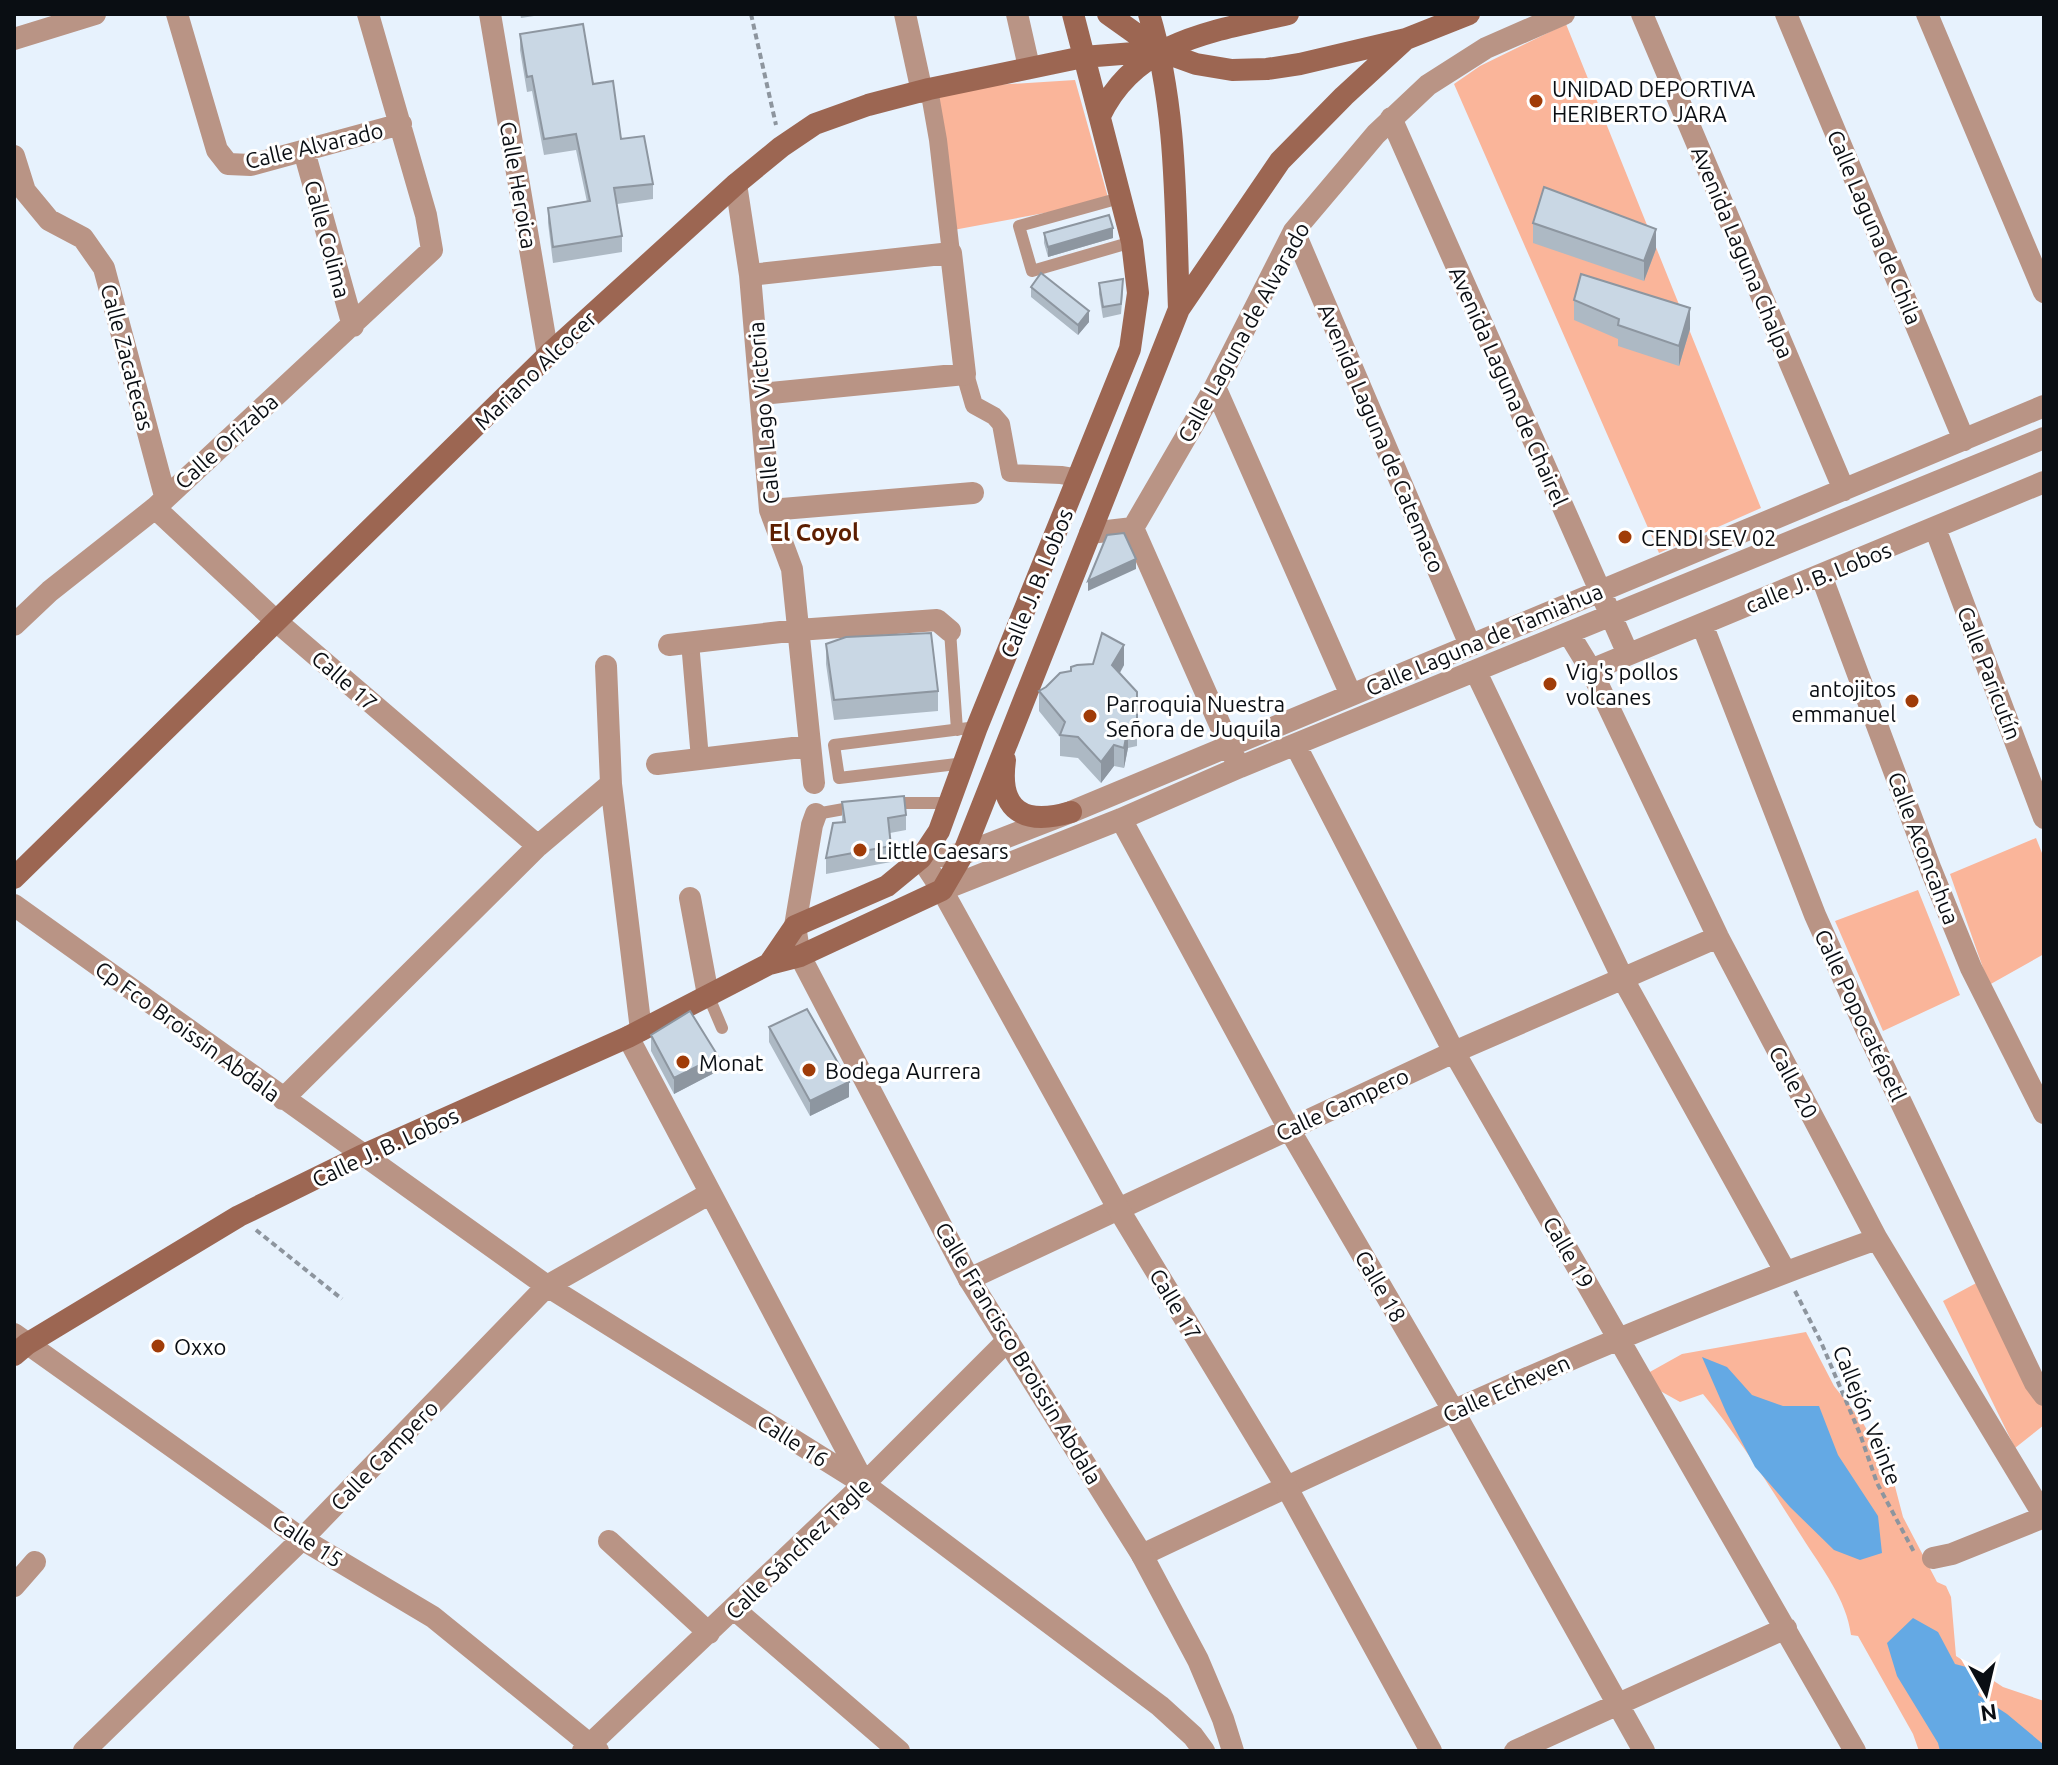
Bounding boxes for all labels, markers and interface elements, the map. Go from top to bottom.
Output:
place label: UNIDAD DEPORTIVA HERIBERTO JARA [1552,76,1756,126]
marker: UNIDAD DEPORTIVA HERIBERTO JARA [1527,92,1545,110]
street label: Calle Alvarado [243,117,385,173]
street label: Calle Heroica [495,119,543,251]
street label: Calle Laguna de Chila [1823,126,1927,328]
street label: Avenida Laguna Chalpa [1687,142,1799,362]
street label: Calle Colima [300,177,356,301]
street label: Calle Laguna de Alvarado [1172,218,1314,446]
street label: Avenida Laguna de Chairel [1445,262,1573,510]
street label: Calle Zacatecas [96,281,160,433]
street label: Avenida Laguna de Catemaco [1314,300,1450,576]
street label: Mariano Alcocer [469,305,602,434]
street label: Calle Lago Victoria [743,321,783,505]
street label: Calle Orizaba [169,388,283,494]
street label: Calle J. B. Lobos [995,505,1077,661]
district label: El Coyol [769,519,859,546]
place label: CENDI SEV 02 [1641,525,1776,550]
marker: CENDI SEV 02 [1616,528,1634,546]
street label: calle J. B. Lobos [1741,536,1895,618]
street label: Calle Laguna de Tamiahua [1362,578,1606,700]
street label: Calle Paricutín [1953,603,2027,743]
street label: Calle 17 [307,645,383,715]
place label: Vig's pollos volcanes [1566,659,1678,709]
marker: Vig's pollos volcanes [1541,675,1559,693]
place label: antojitos emmanuel [1792,676,1896,726]
place label: Parroquia Nuestra Señora de Juquila [1106,691,1285,741]
marker: antojitos emmanuel [1903,692,1921,710]
marker: Parroquia Nuestra Señora de Juquila [1081,707,1099,725]
street label: Calle Aconcahua [1883,768,1965,928]
place label: Little Caesars [876,838,1009,863]
marker: Little Caesars [851,841,869,859]
street label: Calle Popocatépetl [1810,925,1912,1105]
street label: Cp Fco Broissin Abdala [91,956,285,1106]
street label: Calle 20 [1765,1042,1823,1122]
place label: Monat [699,1050,764,1075]
marker: Monat [674,1053,692,1071]
place label: Bodega Aurrera [825,1058,981,1083]
marker: Bodega Aurrera [800,1061,818,1079]
street label: Calle Campero [1272,1062,1412,1146]
street label: Calle J. B. Lobos [308,1102,462,1192]
street label: Calle 19 [1539,1212,1599,1292]
street label: Calle Francisco Broissin Abdala [931,1218,1107,1488]
street label: Calle 18 [1351,1246,1411,1326]
street label: Calle 17 [1145,1264,1207,1344]
place label: Oxxo [174,1334,226,1359]
marker: Oxxo [149,1337,167,1355]
street label: Callejón Veinte [1829,1342,1907,1488]
street label: Calle Echeven [1439,1349,1573,1427]
street label: Calle Campero [325,1395,443,1515]
street label: Calle 16 [753,1409,833,1471]
street label: Calle Sánchez Tagle [720,1472,876,1624]
street label: Calle 15 [268,1508,348,1572]
north arrow [1946,1653,2026,1733]
text: N [1979,1700,1999,1727]

